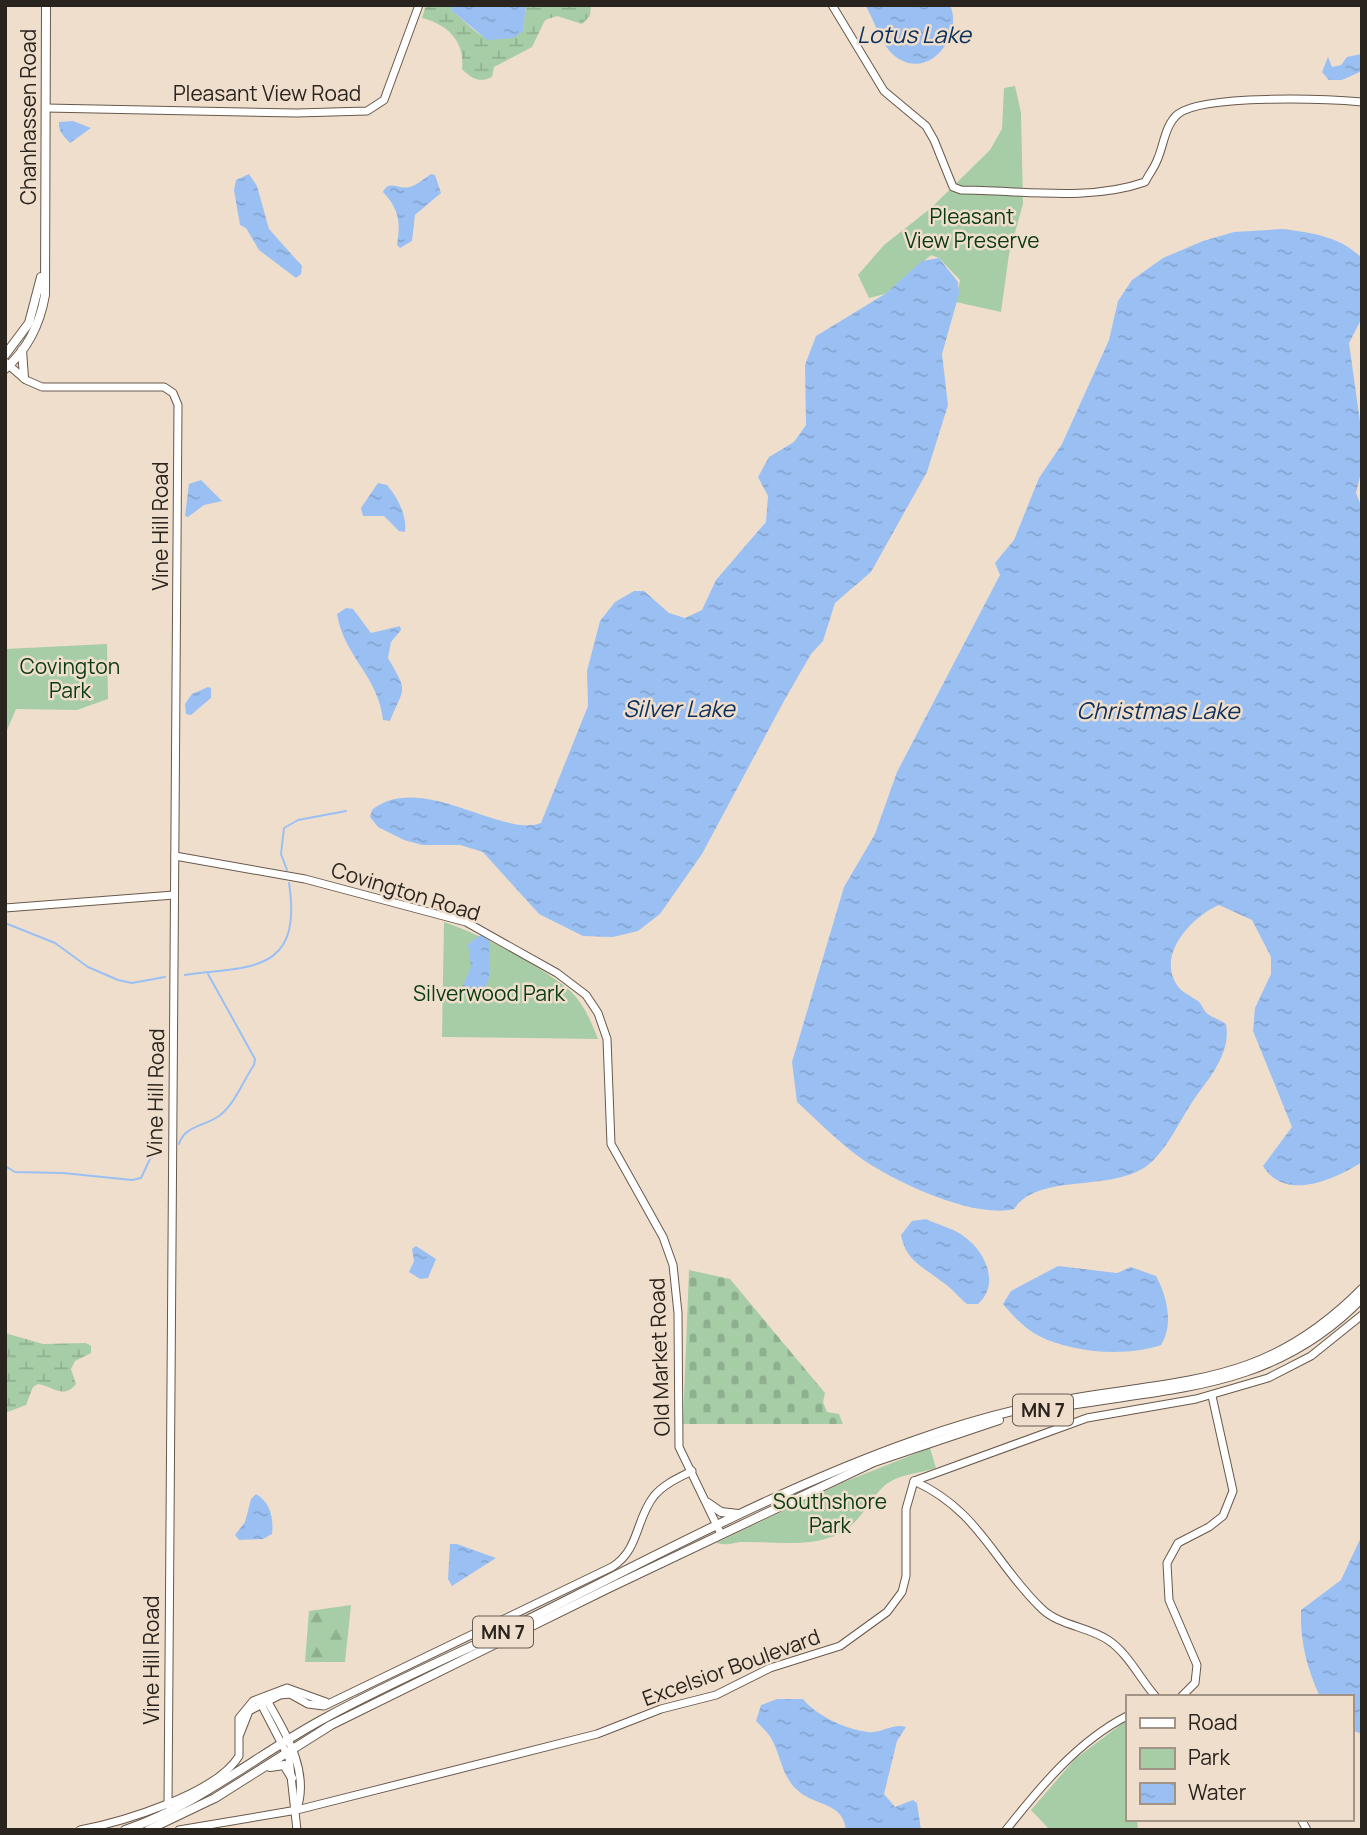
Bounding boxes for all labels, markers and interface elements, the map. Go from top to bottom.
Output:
water label: Lotus Lake [857,18,973,50]
street label: Chanhassen Road [14,29,42,205]
street label: Pleasant View Road [173,79,361,107]
park label: Pleasant View Preserve [904,202,1040,254]
street label: Vine Hill Road [146,461,174,591]
park label: Covington Park [20,652,120,704]
water label: Silver Lake [623,692,736,724]
water label: Christmas Lake [1076,694,1241,726]
street label: Covington Road [328,855,484,927]
park label: Silverwood Park [413,979,566,1007]
street label: Vine Hill Road [140,1028,170,1158]
street label: Old Market Road [642,1277,676,1437]
road number: MN 7 [1013,1394,1073,1426]
park label: Southshore Park [773,1487,887,1539]
street label: Vine Hill Road [137,1595,165,1725]
road number: MN 7 [473,1616,533,1648]
street label: Excelsior Boulevard [638,1622,824,1712]
legend [1126,1695,1353,1821]
text: Road [1188,1708,1238,1736]
text: Park [1188,1743,1230,1771]
text: Water [1188,1778,1247,1806]

